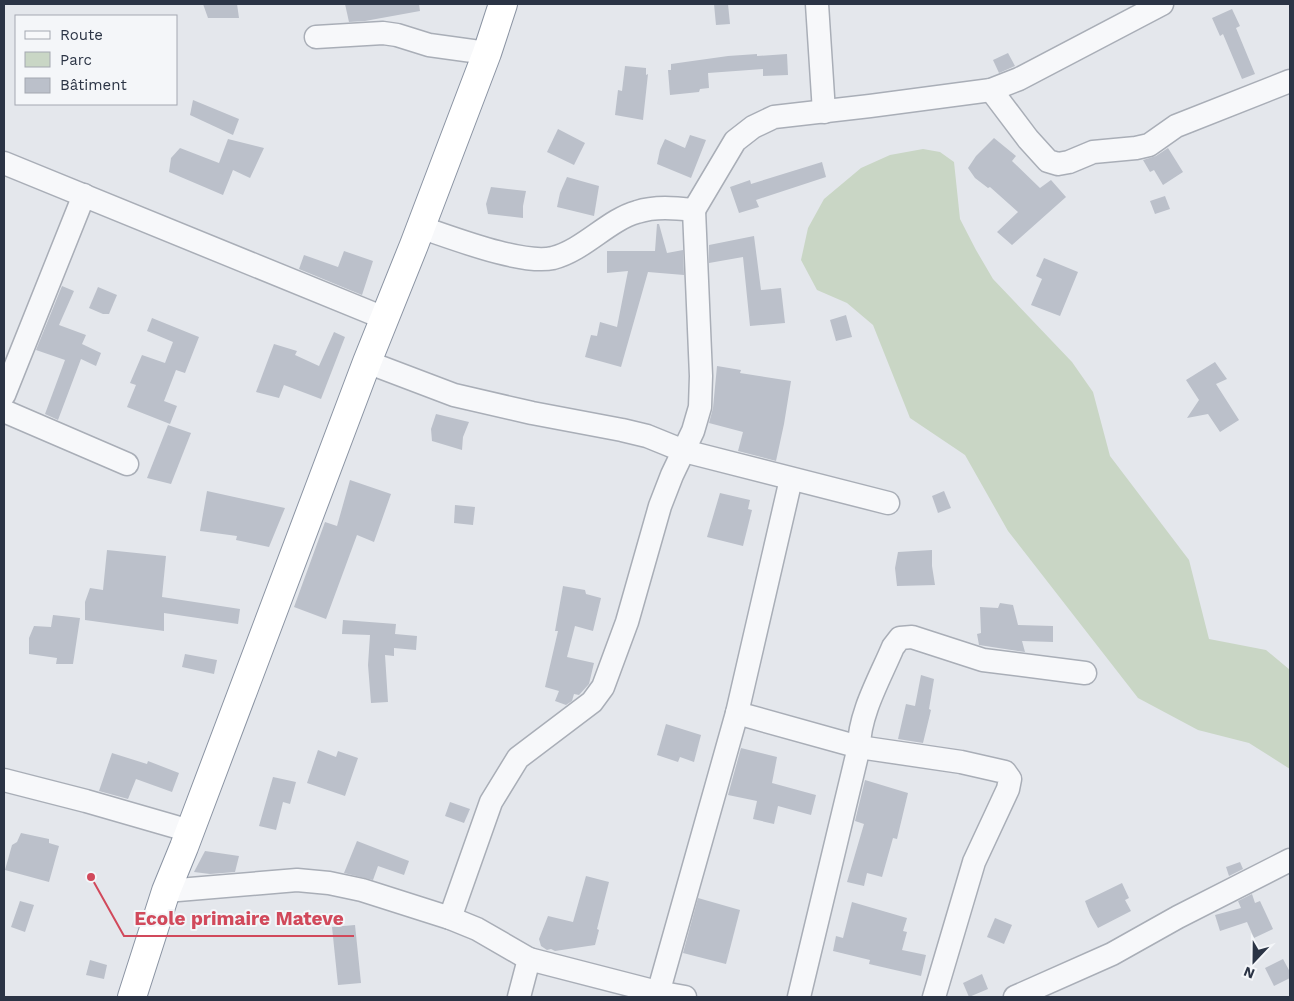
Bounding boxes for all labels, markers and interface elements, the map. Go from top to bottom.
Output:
legend [15,15,178,105]
text: Route [60,26,103,44]
text: Parc [60,51,92,69]
text: Bâtiment [60,76,127,94]
callout: Ecole primaire Mateve [124,902,354,936]
text: Ecole primaire Mateve [134,907,344,930]
north arrow [1229,936,1279,986]
text: N [1241,964,1257,982]

